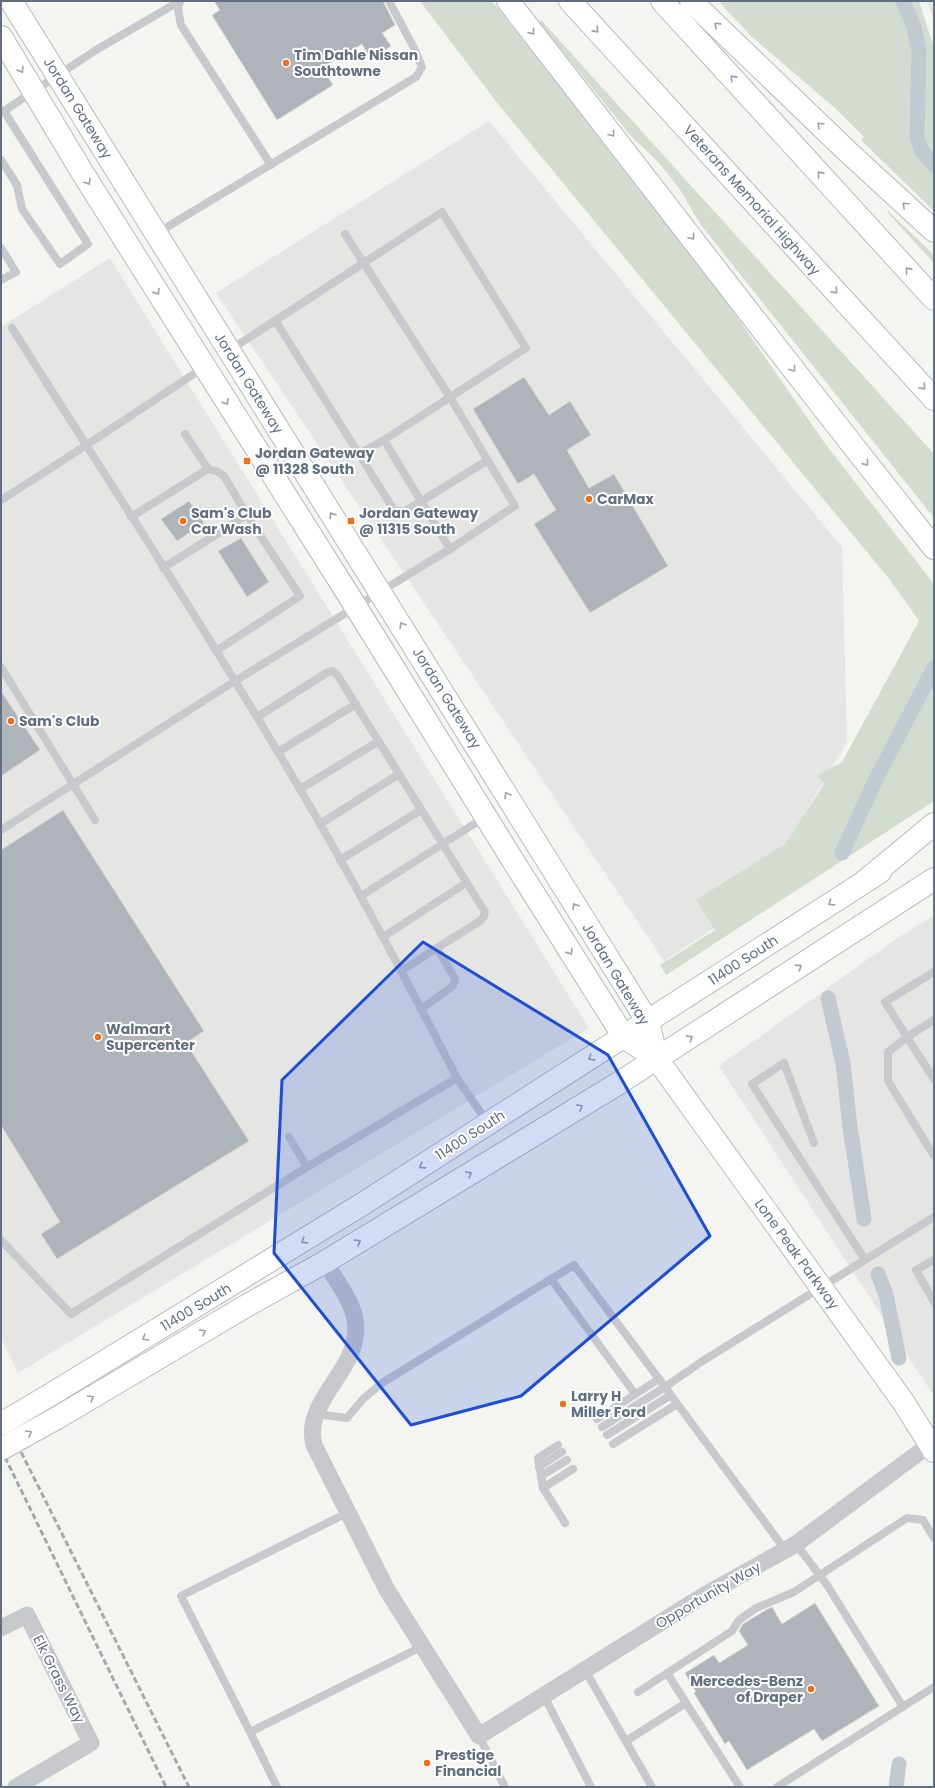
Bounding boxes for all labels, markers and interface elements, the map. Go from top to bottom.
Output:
one-way arrow [714,23,722,30]
one-way arrow [592,25,599,33]
one-way arrow [528,27,535,34]
place label: Tim Dahle Nissan Southtowne [294,45,418,81]
street label: Jordan Gateway [39,53,117,163]
marker: Tim Dahle Nissan Southtowne [281,58,291,68]
one-way arrow [17,66,24,73]
one-way arrow [730,75,737,83]
street label: Veterans Memorial Highway [679,120,825,280]
one-way arrow [817,122,825,130]
one-way arrow [608,130,615,137]
one-way arrow [817,171,825,179]
one-way arrow [83,178,91,185]
one-way arrow [902,202,910,209]
one-way arrow [687,233,695,240]
one-way arrow [905,267,912,275]
one-way arrow [831,286,838,294]
one-way arrow [153,288,160,295]
street label: Jordan Gateway [210,328,288,438]
one-way arrow [788,365,796,372]
one-way arrow [918,382,926,390]
one-way arrow [221,398,229,405]
place label: Jordan Gateway @ 11328 South [255,443,375,479]
marker: Jordan Gateway @ 11328 South [242,456,252,466]
one-way arrow [861,458,868,465]
place label: CarMax [597,489,655,509]
marker: CarMax [584,494,594,504]
place label: Sam's Club Car Wash [191,503,272,539]
place label: Jordan Gateway @ 11315 South [359,503,479,539]
one-way arrow [330,512,337,519]
marker: Sam's Club Car Wash [178,516,188,526]
marker: Jordan Gateway @ 11315 South [346,516,356,526]
one-way arrow [399,622,407,629]
street label: Jordan Gateway [408,643,486,753]
place label: Sam's Club [19,711,100,731]
marker: Sam's Club [6,716,16,726]
one-way arrow [504,792,511,799]
one-way arrow [828,898,835,906]
one-way arrow [572,903,580,910]
street label: Jordan Gateway [578,919,655,1029]
street label: 11400 South [704,930,782,990]
one-way arrow [565,948,572,955]
one-way arrow [795,964,802,972]
place label: Walmart Supercenter [106,1019,195,1055]
marker: Walmart Supercenter [93,1032,103,1042]
one-way arrow [686,1035,693,1043]
one-way arrow [588,1053,595,1061]
one-way arrow [576,1104,583,1111]
street label: 11400 South [431,1105,509,1165]
one-way arrow [419,1161,426,1168]
one-way arrow [465,1172,472,1179]
street label: Lone Peak Parkway [750,1195,844,1314]
one-way arrow [301,1236,308,1243]
one-way arrow [354,1239,361,1247]
street label: 11400 South [157,1278,235,1336]
one-way arrow [199,1329,206,1336]
one-way arrow [142,1333,149,1340]
place label: Larry H Miller Ford [571,1386,646,1422]
one-way arrow [87,1395,94,1402]
marker: Larry H Miller Ford [558,1399,568,1409]
one-way arrow [25,1431,32,1438]
street label: Opportunity Way [652,1557,764,1633]
street label: Elk Grass Way [28,1631,90,1727]
place label: Mercedes-Benz of Draper [690,1671,803,1707]
marker: Mercedes-Benz of Draper [806,1684,816,1694]
place label: Prestige Financial [435,1745,501,1781]
marker: Prestige Financial [422,1758,432,1768]

